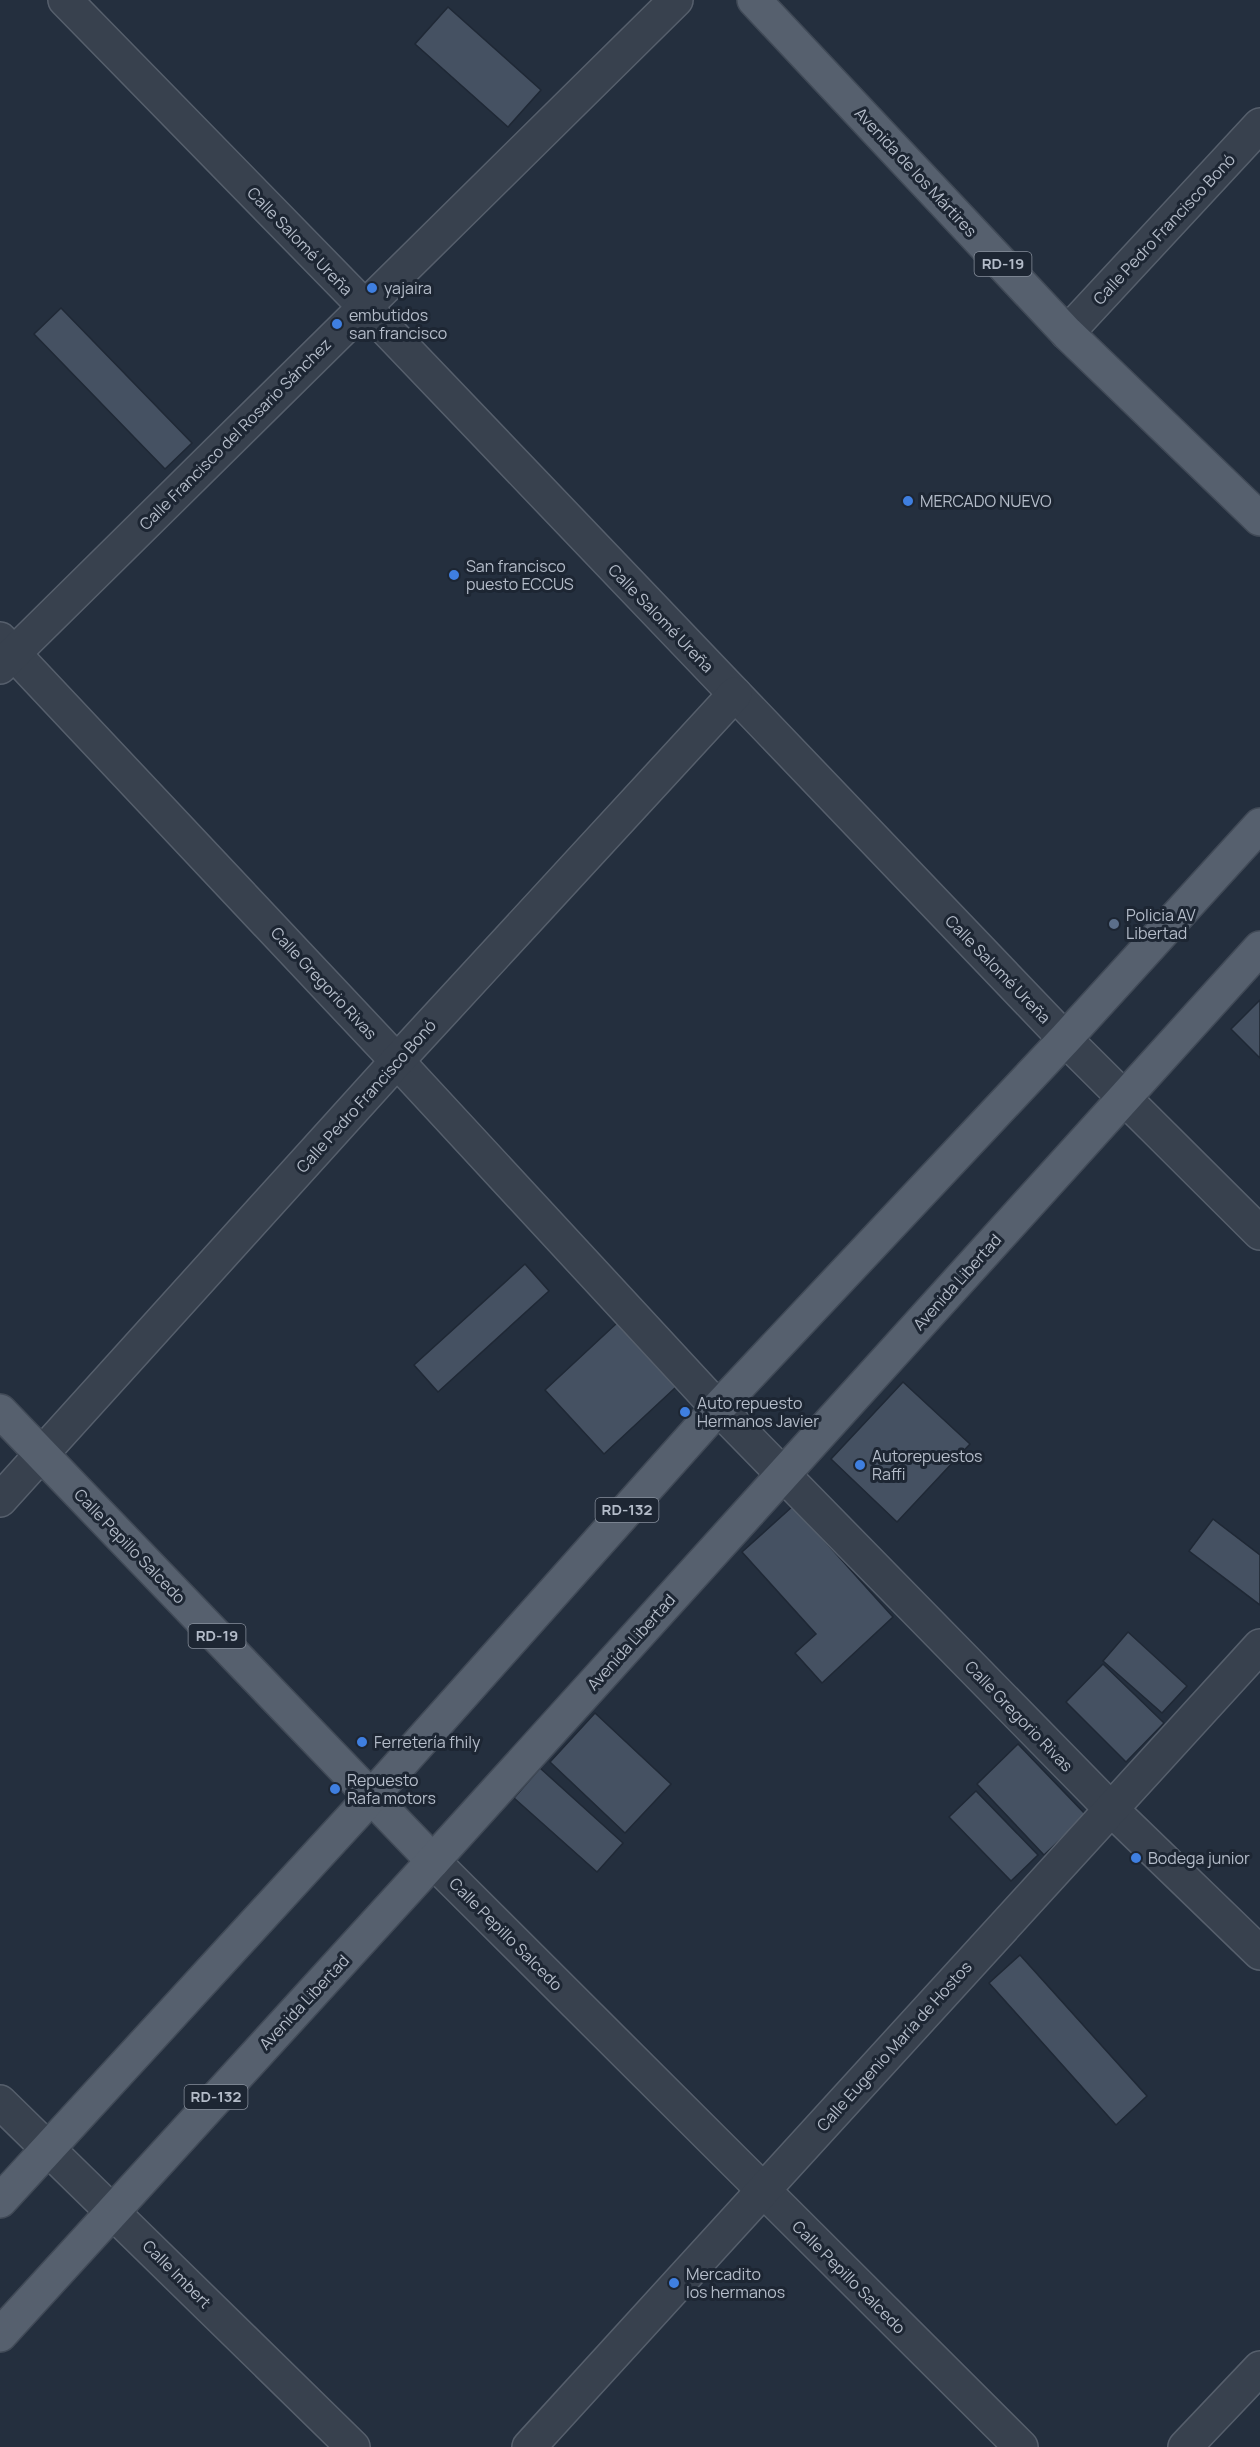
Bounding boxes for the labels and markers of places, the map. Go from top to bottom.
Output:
place label: yajaira [384,277,432,299]
marker: yajaira [365,281,379,295]
place label: embutidos san francisco [349,304,447,344]
marker: embutidos san francisco [330,317,344,331]
place label: MERCADO NUEVO [920,490,1052,512]
marker: MERCADO NUEVO [901,494,915,508]
place label: San francisco puesto ECCUS [466,555,574,595]
marker: San francisco puesto ECCUS [447,568,461,582]
place label: Policia AV Libertad [1126,904,1196,944]
marker: Policia AV Libertad [1107,917,1121,931]
place label: Auto repuesto Hermanos Javier [697,1392,819,1432]
marker: Auto repuesto Hermanos Javier [678,1405,692,1419]
place label: Autorepuestos Raffi [872,1445,983,1485]
marker: Autorepuestos Raffi [853,1458,867,1472]
place label: Ferretería fhily [374,1731,481,1753]
marker: Ferretería fhily [355,1735,369,1749]
place label: Repuesto Rafa motors [347,1769,436,1809]
marker: Repuesto Rafa motors [328,1782,342,1796]
place label: Bodega junior [1148,1847,1250,1869]
marker: Bodega junior [1129,1851,1143,1865]
place label: Mercadito los hermanos [686,2263,785,2303]
marker: Mercadito los hermanos [667,2276,681,2290]

